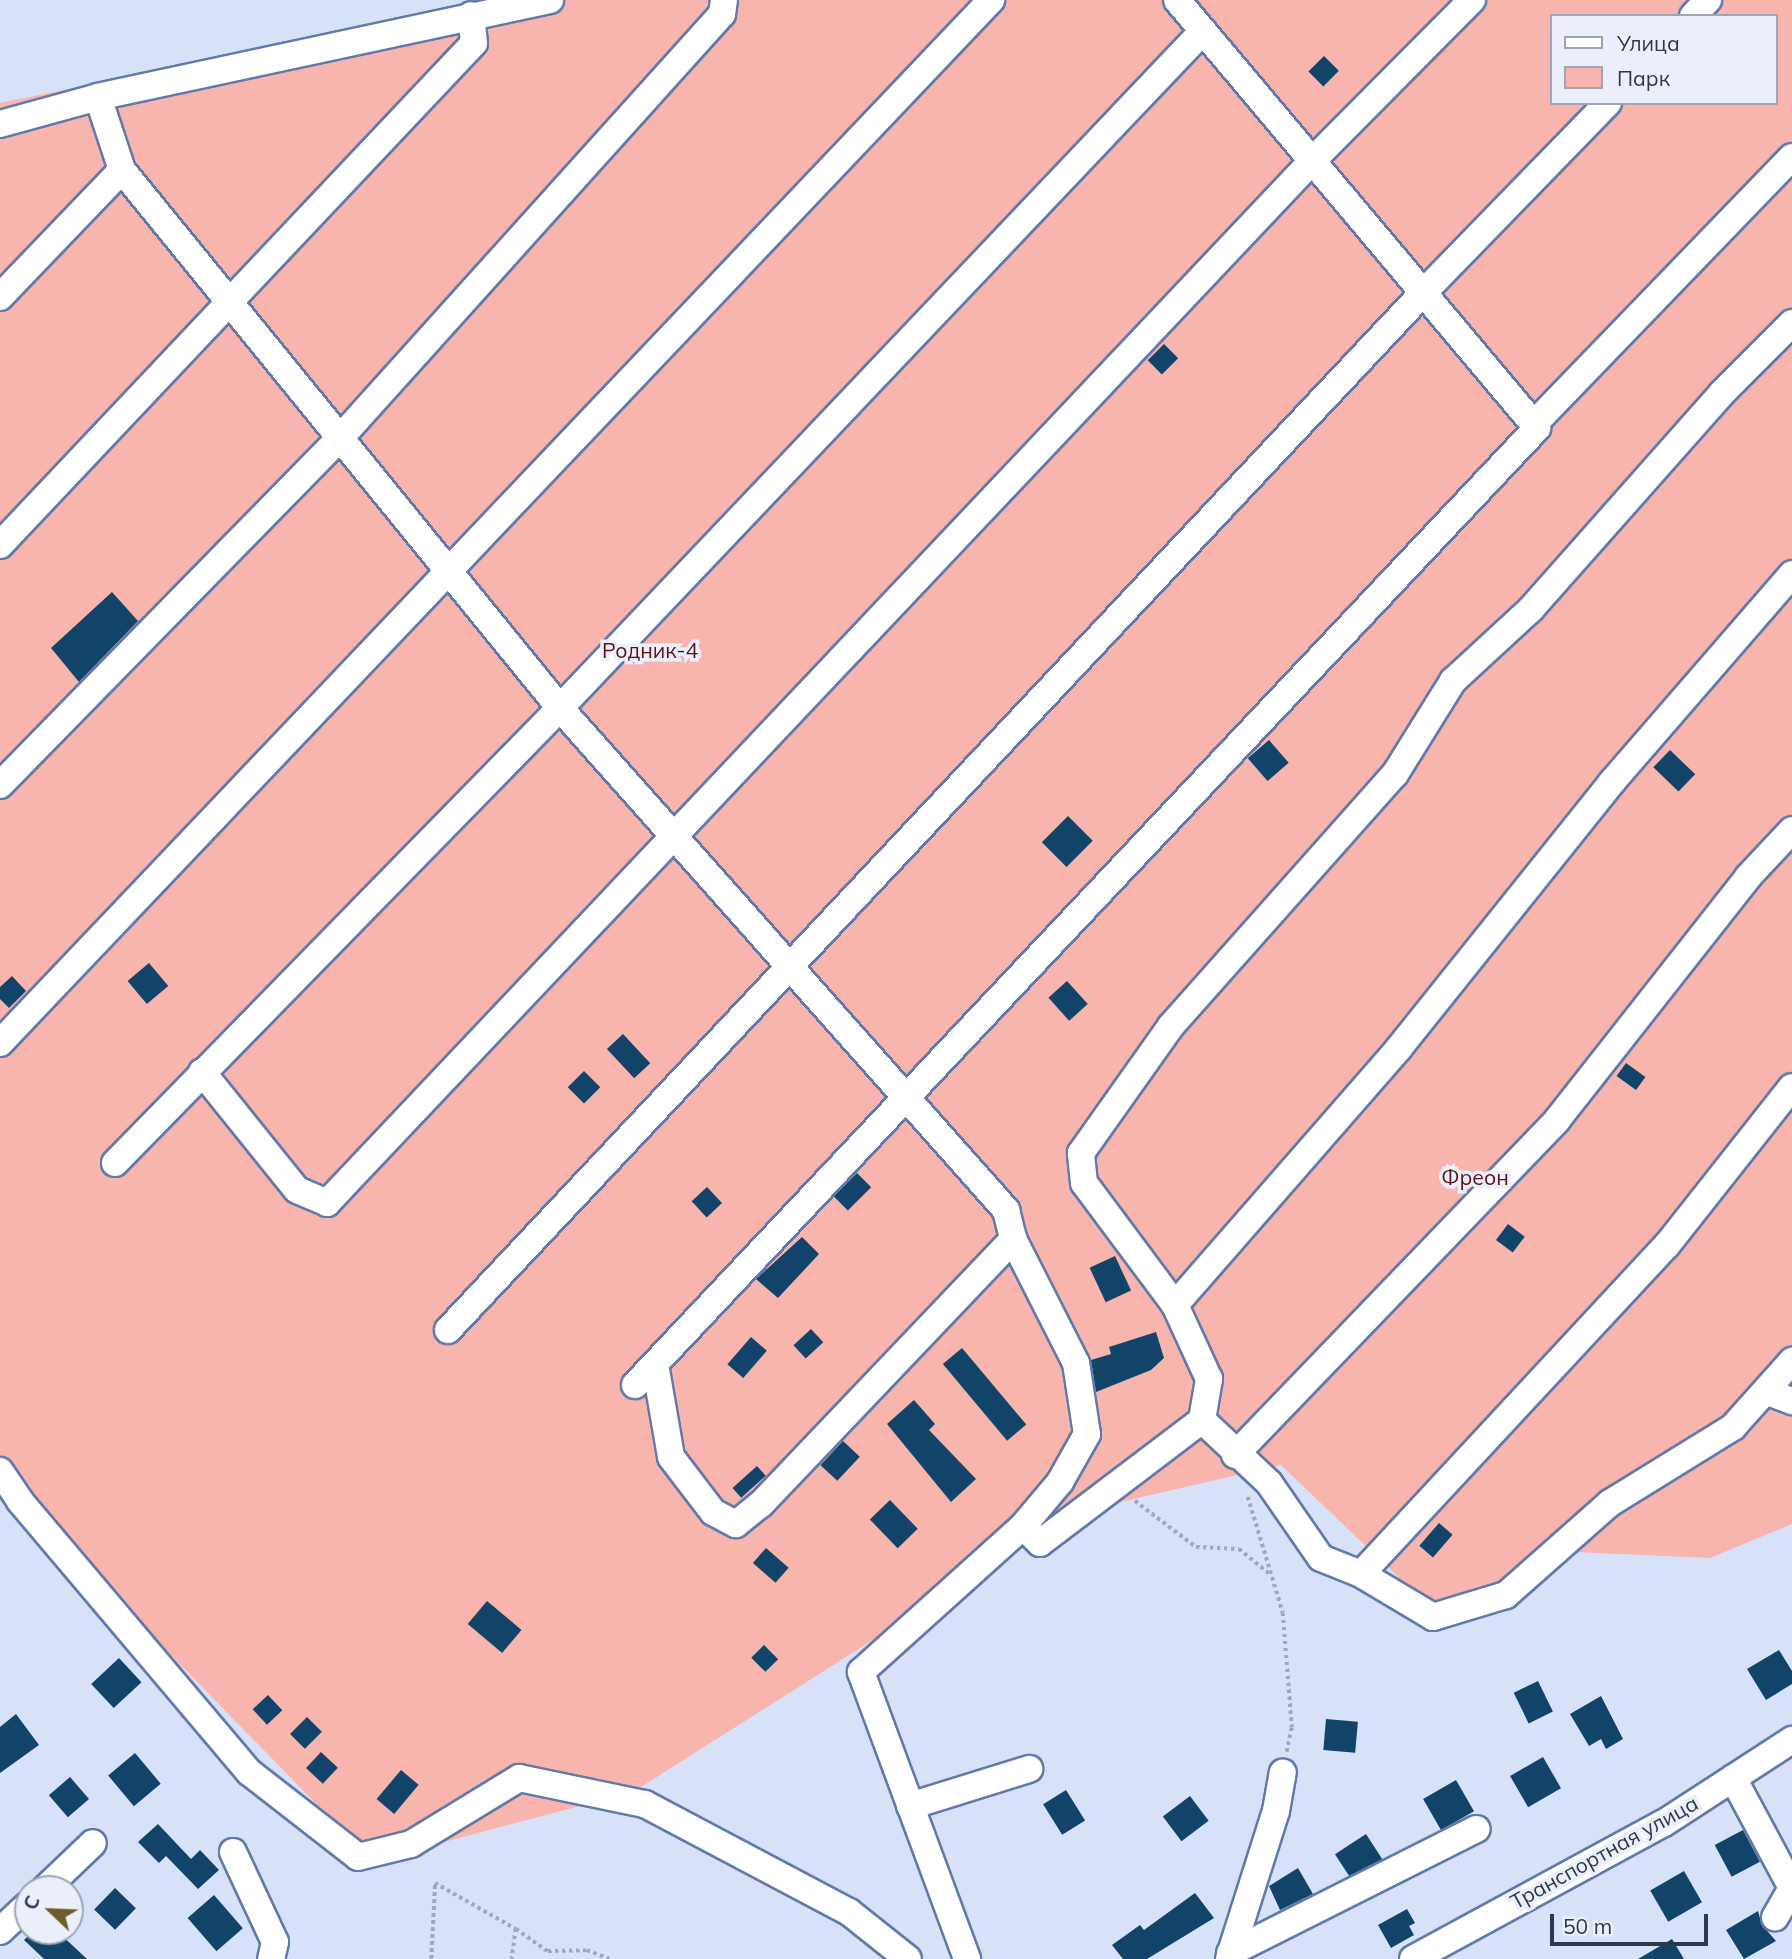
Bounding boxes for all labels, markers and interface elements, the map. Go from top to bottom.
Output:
legend [1550,14,1778,105]
text: Улица [1617,30,1680,56]
text: Парк [1617,65,1670,91]
park label: Родник-4 [602,637,698,663]
park label: Фреон [1441,1164,1509,1190]
street label: Транспортная улица [1506,1790,1702,1914]
north arrow [14,1875,84,1945]
text: С [18,1892,45,1913]
scale bar [1554,1899,1712,1943]
text: 50 m [1563,1913,1612,1939]

